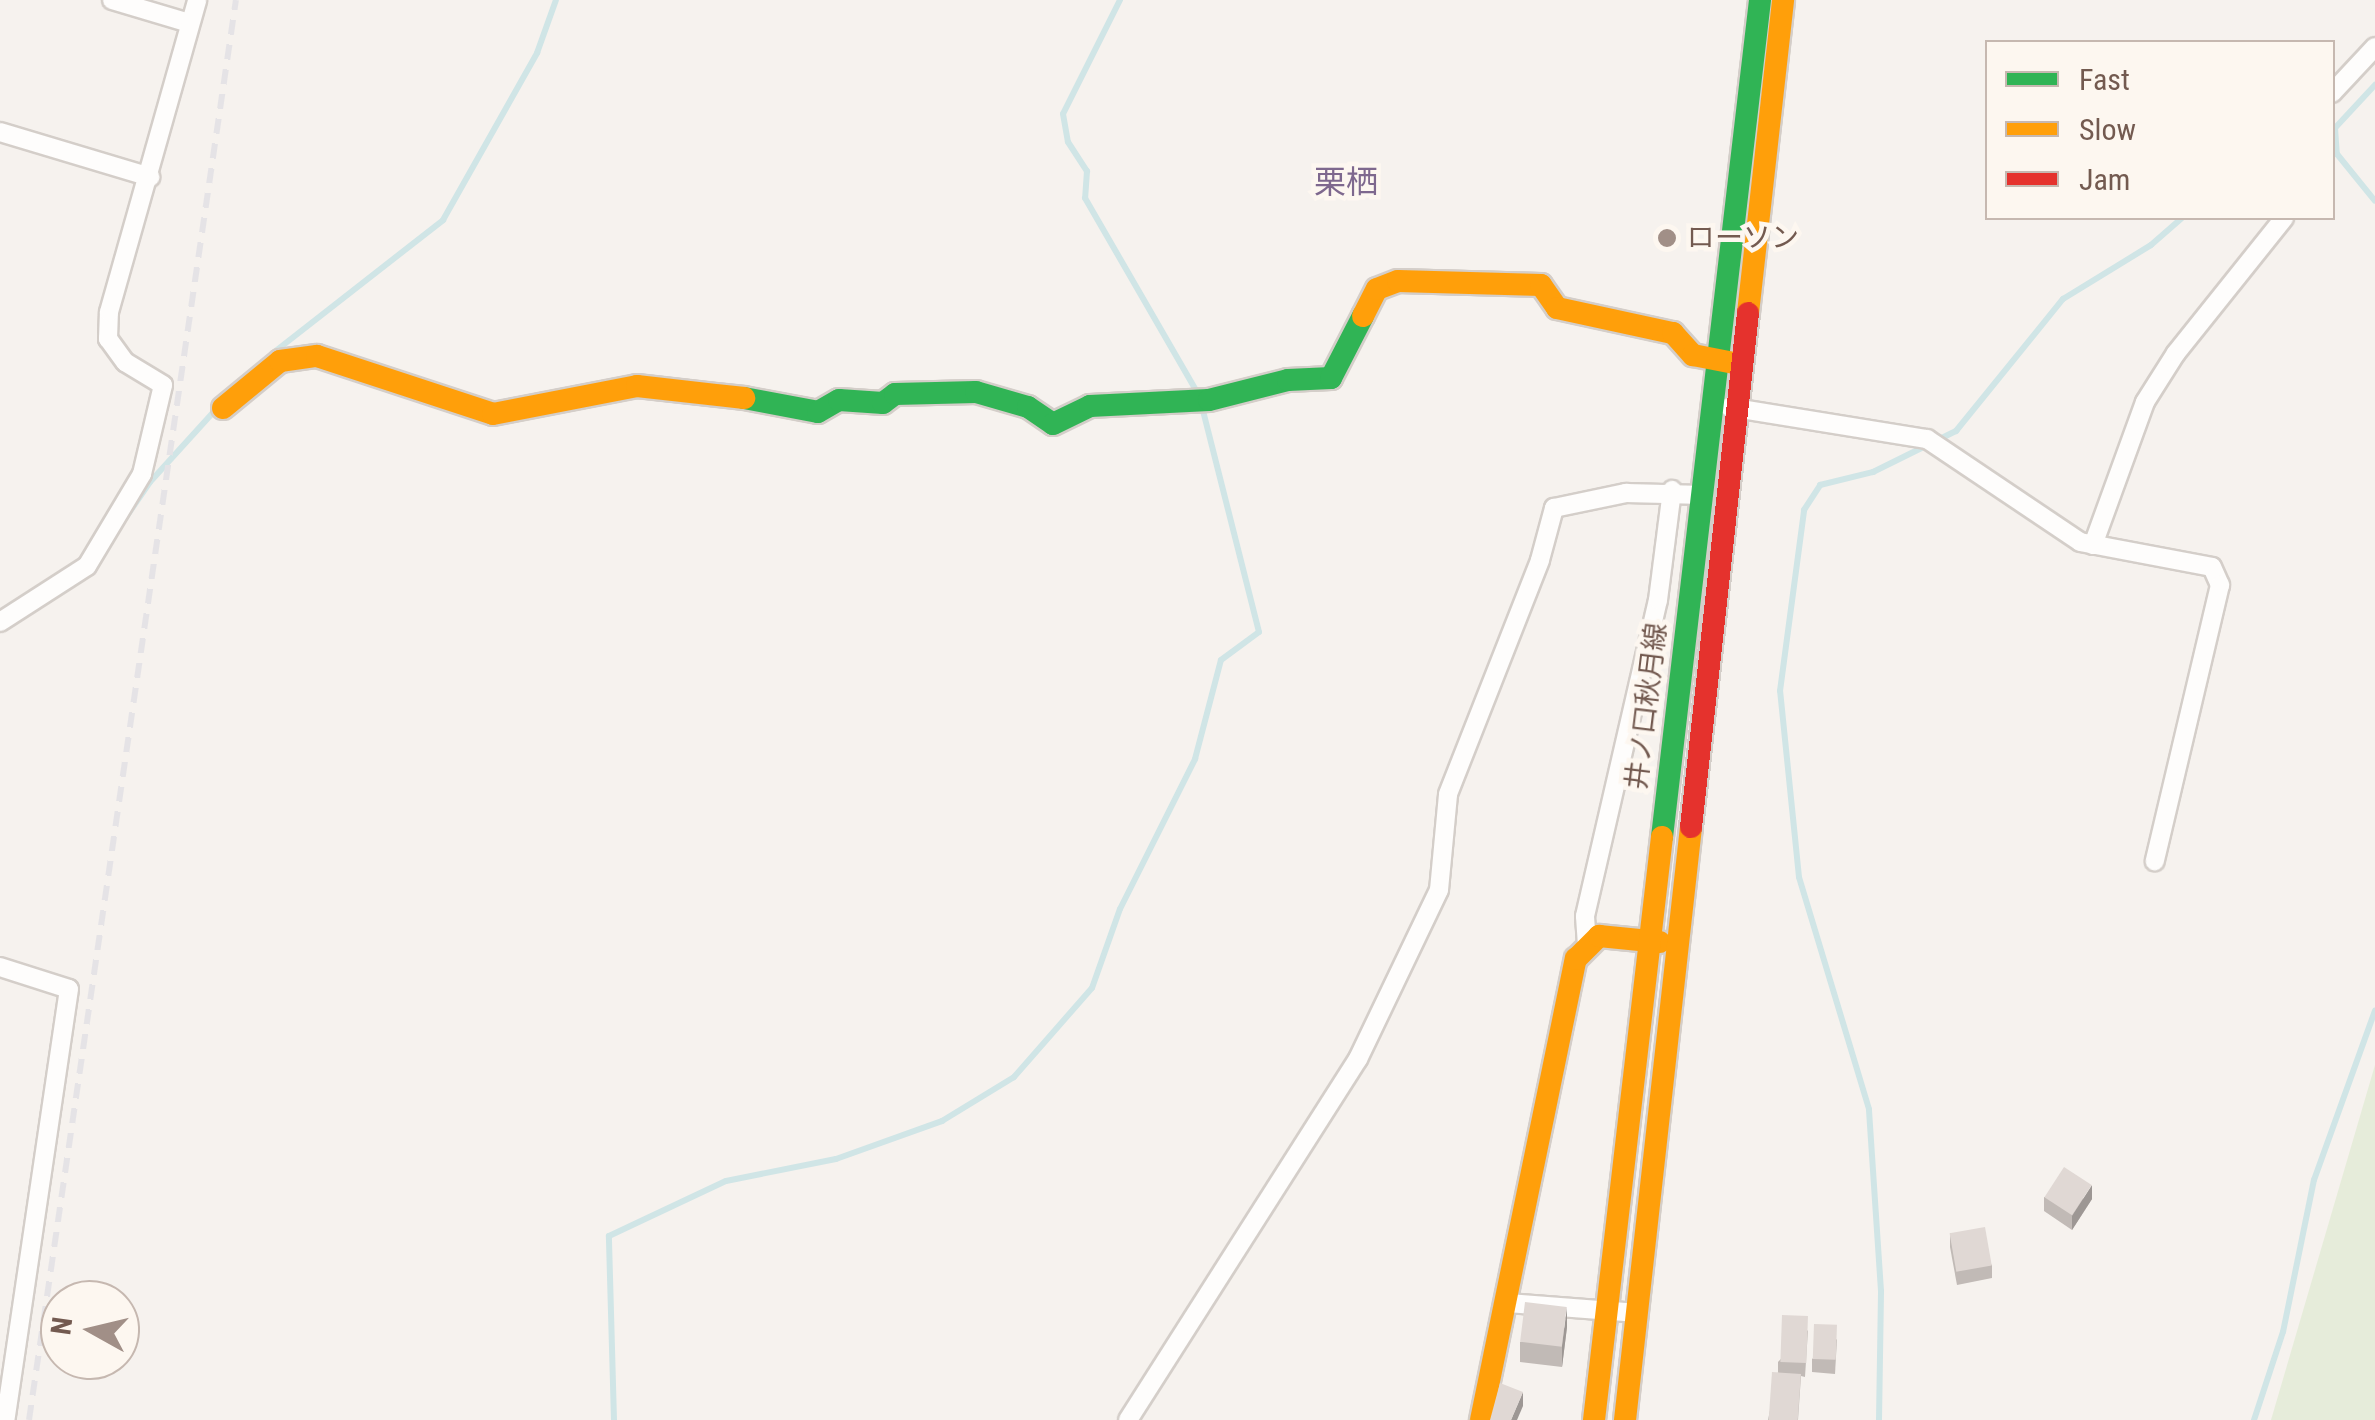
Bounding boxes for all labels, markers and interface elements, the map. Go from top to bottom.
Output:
legend [1985,40,2335,220]
text: Fast [2079,62,2130,97]
text: Slow [2079,112,2136,147]
text: Jam [2079,162,2130,197]
district label: 栗栖 [1314,163,1378,201]
place label: ローソン [1687,221,1799,255]
marker: ローソン [1656,227,1678,249]
street label: 井ノ口秋月線 [1620,621,1674,791]
north arrow [40,1280,140,1380]
text: N [44,1315,79,1337]

